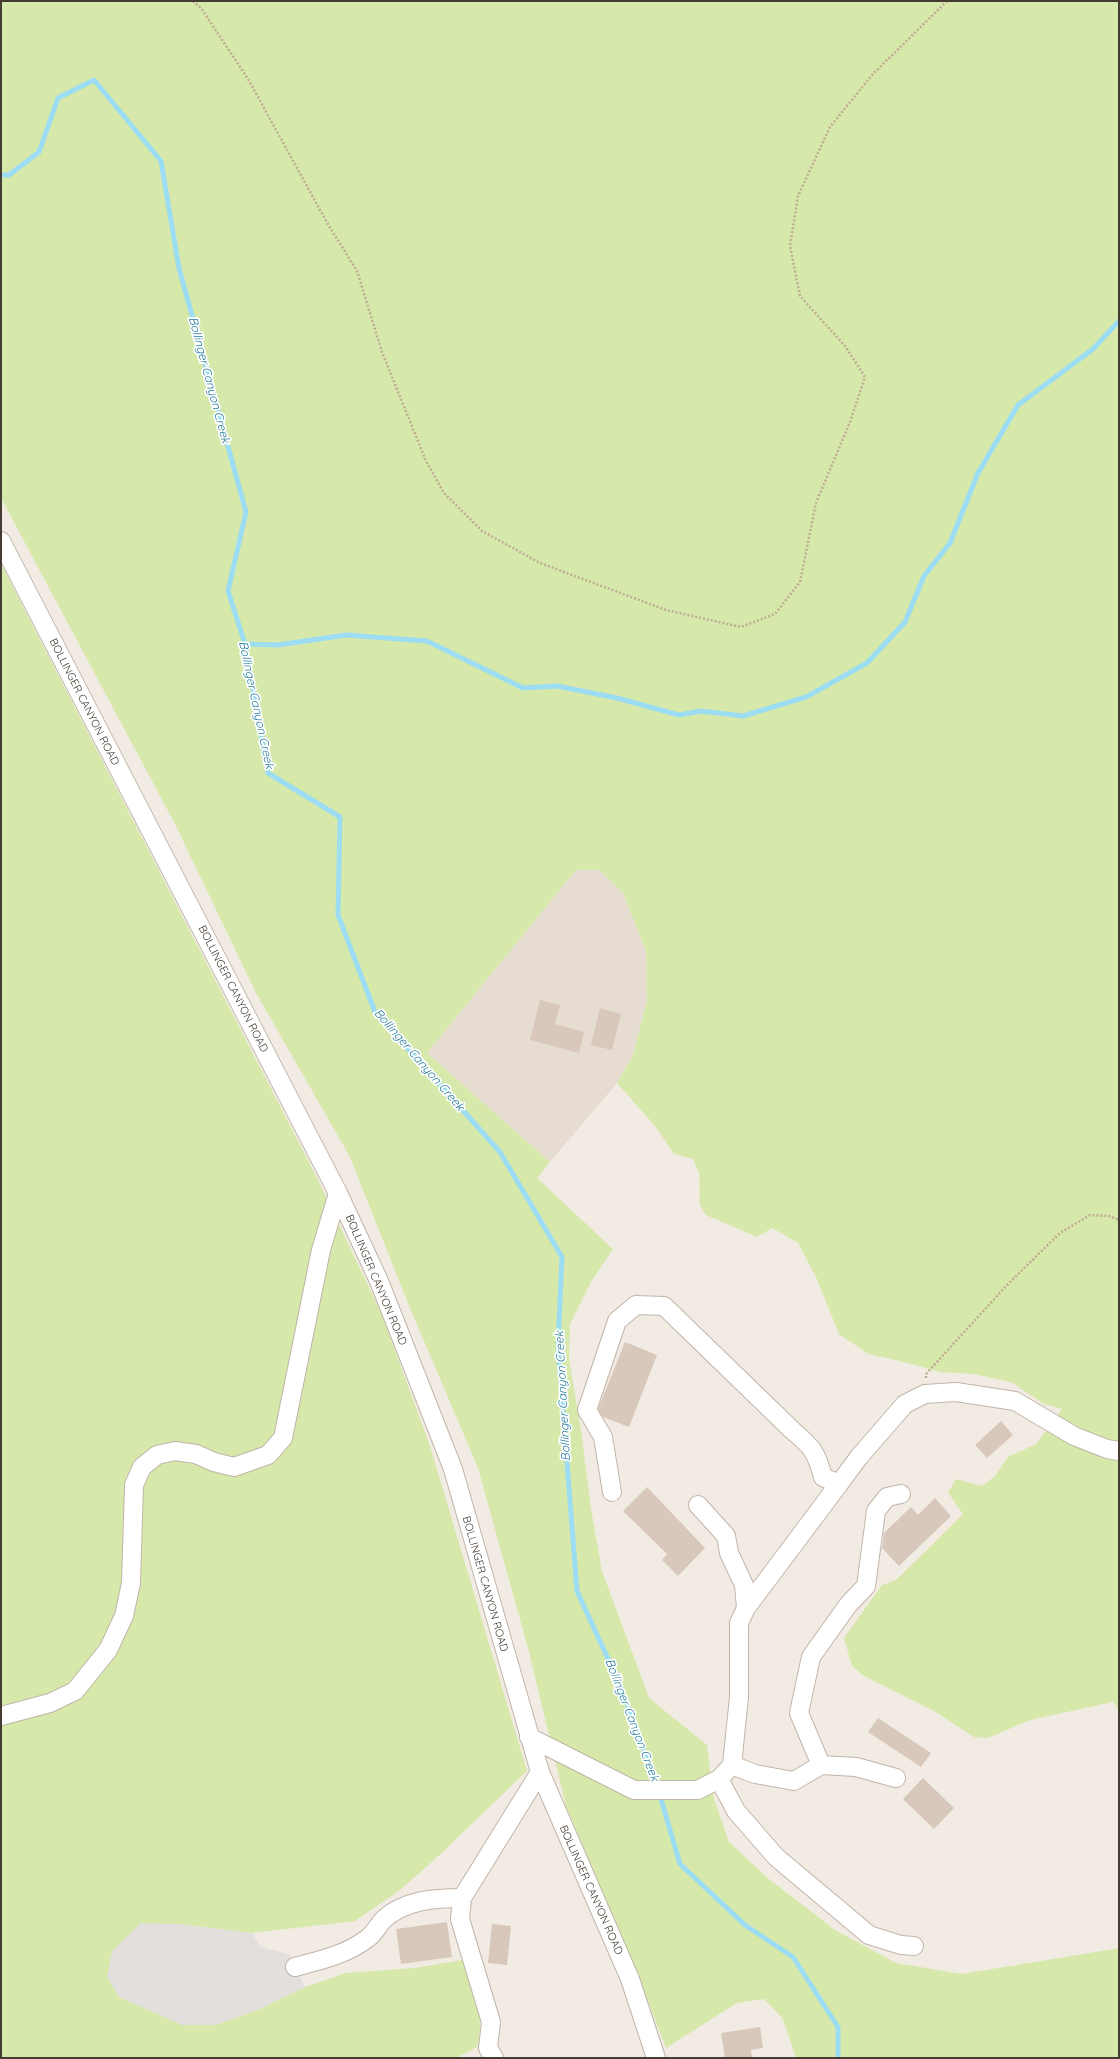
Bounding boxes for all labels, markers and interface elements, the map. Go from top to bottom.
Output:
water label: Bollinger Canyon Creek [185,315,233,445]
street label: BOLLINGER CANYON ROAD [46,636,122,768]
water label: Bollinger Canyon Creek [235,640,277,770]
street label: BOLLINGER CANYON ROAD [195,923,271,1055]
water label: Bollinger Canyon Creek [371,1006,467,1114]
street label: BOLLINGER CANYON ROAD [342,1213,410,1347]
water label: Bollinger Canyon Creek [552,1331,574,1461]
street label: BOLLINGER CANYON ROAD [459,1515,511,1653]
water label: Bollinger Canyon Creek [602,1657,662,1783]
street label: BOLLINGER CANYON ROAD [556,1823,626,1957]

